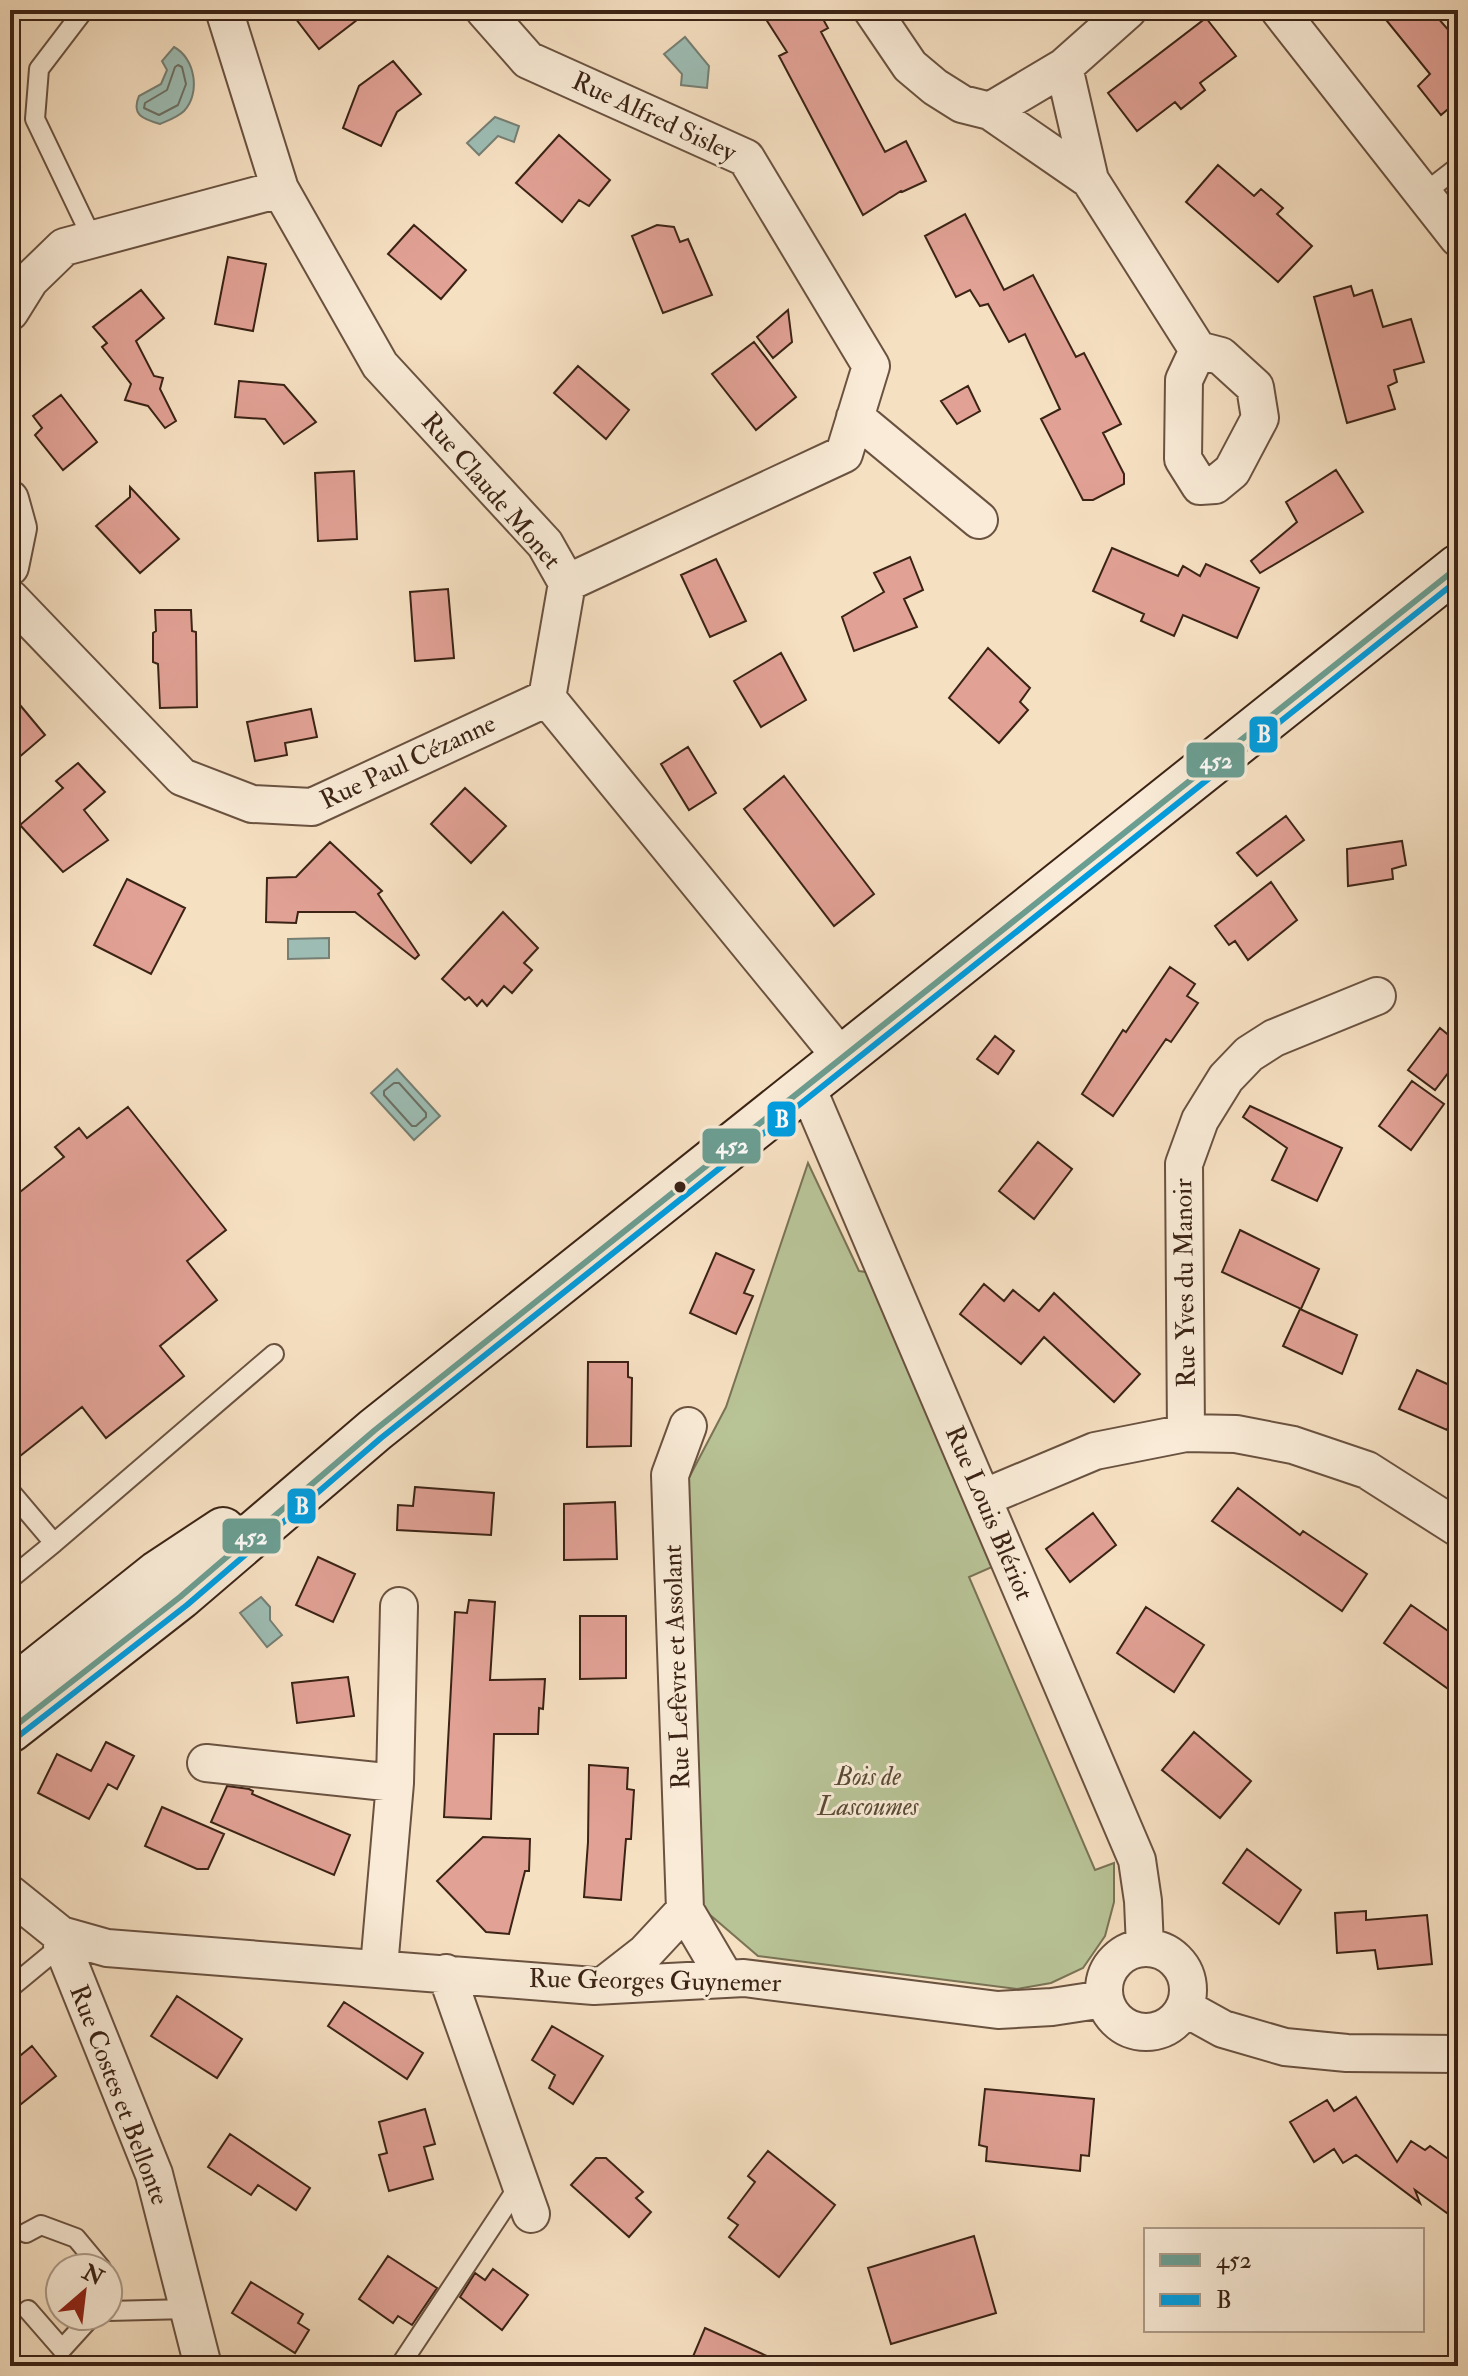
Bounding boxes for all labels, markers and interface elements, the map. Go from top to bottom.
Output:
street label: Rue Alfred Sisley [567,65,742,169]
street label: Rue Claude Monet [414,406,568,576]
street label: Rue Paul Cézanne [315,707,501,817]
line badge: B [1248,715,1279,754]
text: B [1257,721,1271,749]
line badge: 452 [1185,741,1246,779]
text: 452 [1199,747,1232,775]
line badge: B [766,1100,797,1138]
text: B [775,1106,789,1134]
line badge: 452 [701,1127,762,1165]
text: 452 [715,1132,748,1160]
street label: Rue Yves du Manoir [1167,1178,1203,1388]
unlabelled marker [672,1179,688,1195]
street label: Rue Louis Blériot [938,1421,1040,1605]
line badge: B [286,1487,317,1525]
text: B [295,1493,309,1521]
line badge: 452 [221,1517,282,1555]
text: 452 [234,1523,267,1551]
street label: Rue Lefèvre et Assolant [657,1544,697,1790]
park label: Bois de Lascoumes [816,1761,919,1823]
street label: Rue Georges Guynemer [528,1963,782,1999]
street label: Rue Costes et Bellonte [62,1980,176,2210]
legend [1144,2228,1424,2332]
text: 452 [1216,2245,1252,2276]
north arrow [44,2252,124,2332]
text: N [77,2258,108,2292]
text: B [1216,2285,1232,2316]

